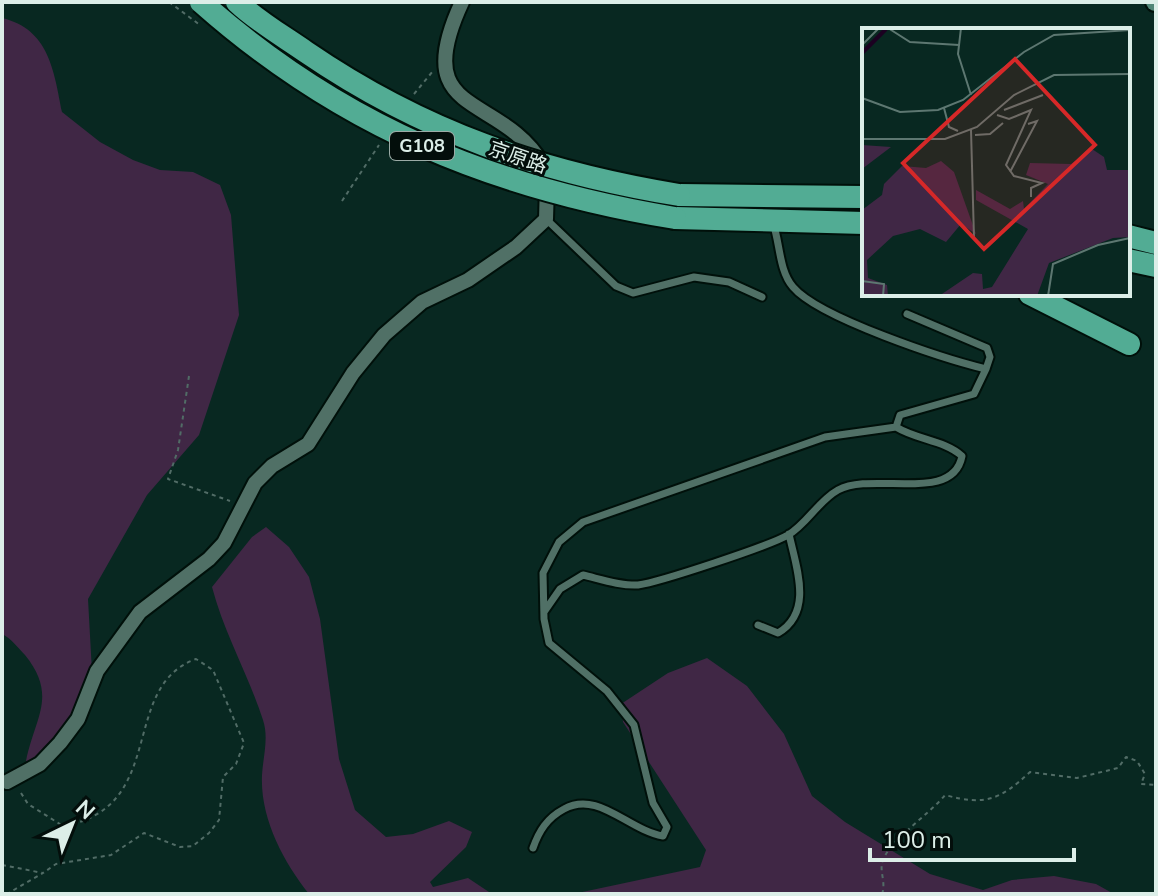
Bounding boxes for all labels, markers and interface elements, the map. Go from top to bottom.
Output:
inset map [862,28,1130,296]
road number: G108 [390,132,454,160]
street label: 京原路 [485,135,551,180]
north arrow [32,784,112,864]
text: N [69,794,101,827]
scale bar [870,812,1074,862]
text: 100 m [882,824,952,856]

